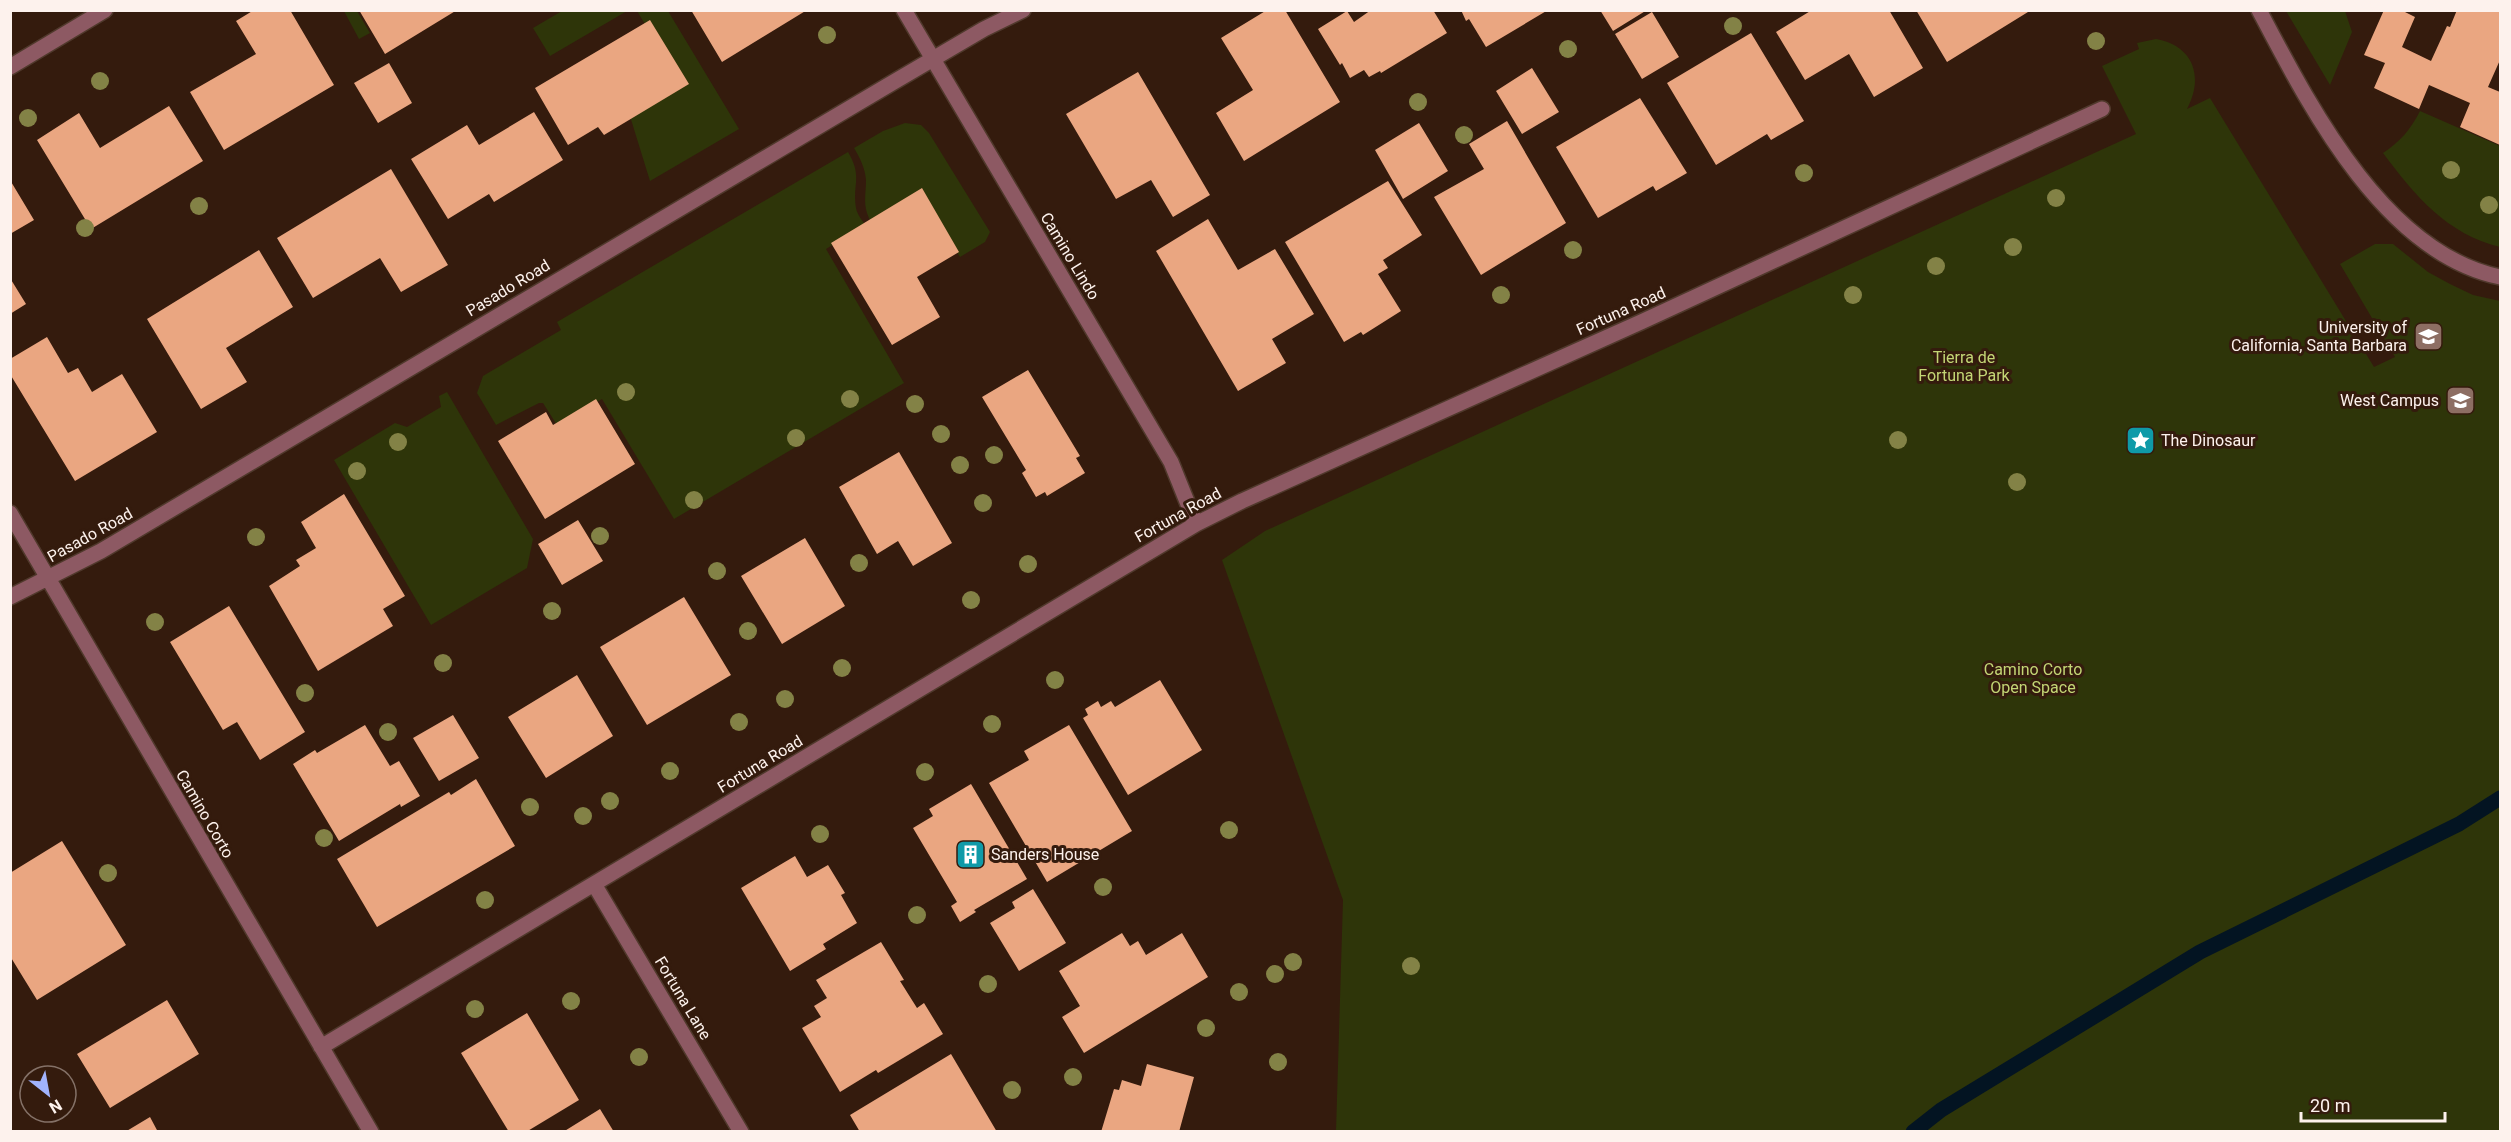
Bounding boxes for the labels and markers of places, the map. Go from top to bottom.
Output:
place label: University of California, Santa Barbara [2231,318,2407,355]
school or university icon: University of California, Santa Barbara [2412,320,2444,352]
school or university icon: West Campus [2444,384,2476,416]
place label: West Campus [2340,391,2439,410]
place icon: The Dinosaur [2124,424,2156,456]
place label: The Dinosaur [2161,431,2256,450]
building icon: Sanders House [954,838,986,870]
place label: Sanders House [991,845,1099,864]

